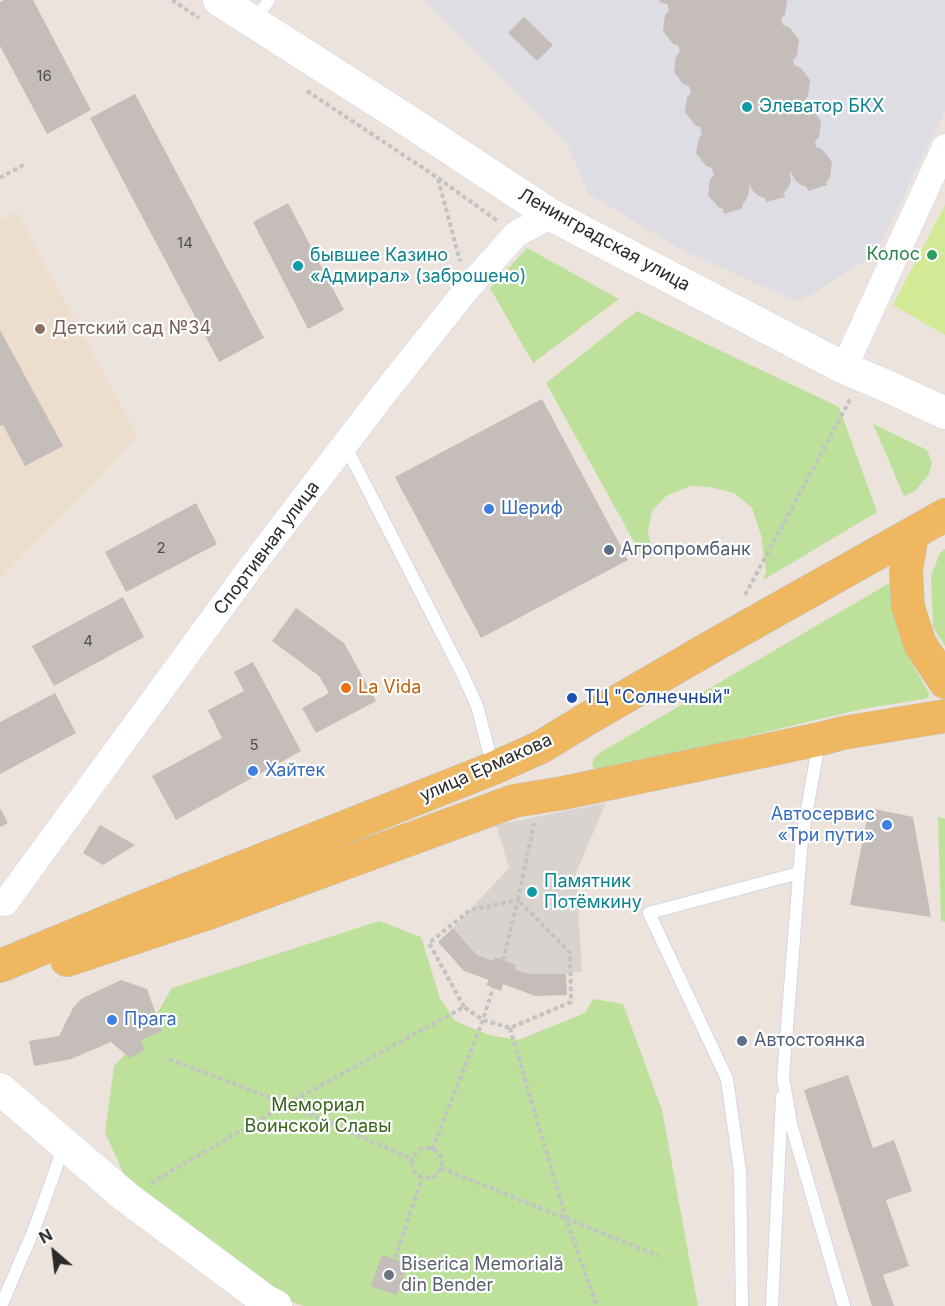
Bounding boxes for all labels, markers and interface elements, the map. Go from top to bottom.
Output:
house number: 16 [36,67,52,85]
place label: Элеватор БКХ [759,96,884,118]
marker: Элеватор БКХ [740,100,754,114]
street label: Ленинградская улица [514,184,694,296]
house number: 14 [177,234,193,252]
place label: Колос [866,244,920,266]
place label: бывшее Казино «Адмирал» (заброшено) [310,245,526,288]
marker: Колос [925,248,939,262]
marker: бывшее Казино «Адмирал» (заброшено) [291,259,305,273]
place label: Детский сад №34 [52,318,211,340]
marker: Детский сад №34 [33,322,47,336]
street label: Спортивная улица [210,477,324,619]
place label: Шериф [501,498,563,520]
marker: Шериф [482,502,496,516]
house number: 2 [156,539,166,557]
place label: Агропромбанк [621,539,751,561]
marker: Агропромбанк [602,543,616,557]
house number: 4 [83,632,93,650]
place label: La Vida [358,677,421,699]
marker: La Vida [339,681,353,695]
place label: ТЦ "Солнечный" [584,687,731,709]
marker: ТЦ "Солнечный" [565,691,579,705]
street label: улица Ермакова [417,729,555,807]
house number: 5 [249,736,259,754]
place label: Хайтек [265,760,325,782]
marker: Хайтек [246,764,260,778]
place label: Автосервис «Три пути» [771,804,875,846]
marker: Автосервис «Три пути» [880,818,894,832]
place label: Памятник Потёмкину [544,871,642,914]
marker: Памятник Потёмкину [525,885,539,899]
place label: Прага [124,1009,177,1031]
marker: Прага [105,1013,119,1027]
place label: Автостоянка [754,1030,865,1052]
marker: Автостоянка [735,1034,749,1048]
park label: Мемориал Воинской Славы [244,1095,392,1138]
north arrow [24,1222,84,1282]
text: N [35,1224,56,1248]
place label: Biserica Memorială din Bender [401,1254,563,1296]
marker: Biserica Memorială din Bender [382,1268,396,1282]

